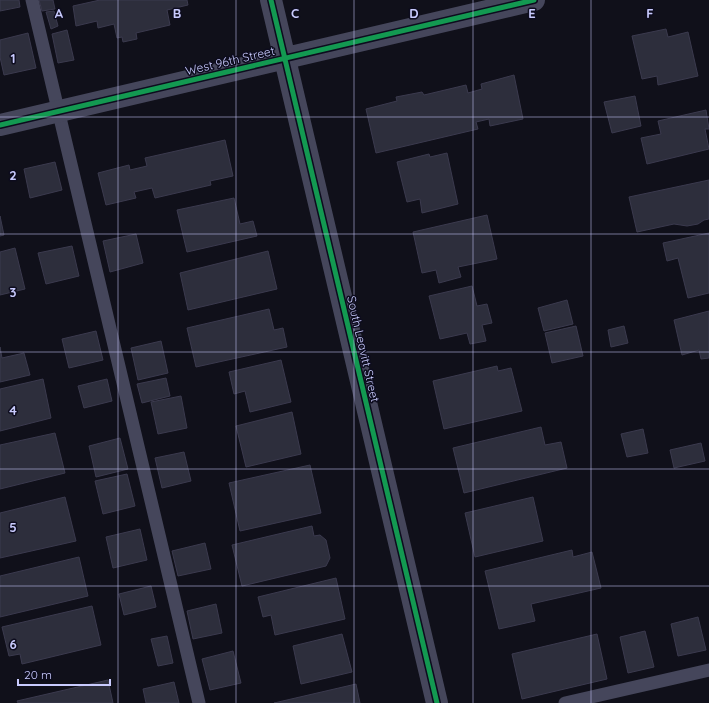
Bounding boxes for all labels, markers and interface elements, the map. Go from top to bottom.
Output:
text: A [55,5,64,21]
text: B [173,5,181,21]
text: C [291,5,299,21]
text: D [409,5,419,21]
text: E [528,5,536,21]
text: F [646,5,654,21]
street label: West 96th Street [184,43,276,78]
text: 1 [10,50,16,66]
text: 2 [9,167,17,183]
text: 3 [10,284,17,300]
street label: South Leavitt Street [344,294,383,403]
text: 4 [9,402,17,418]
text: 5 [9,519,17,535]
text: 6 [9,636,17,652]
scale bar [18,661,110,687]
text: 20 m [24,667,52,682]

